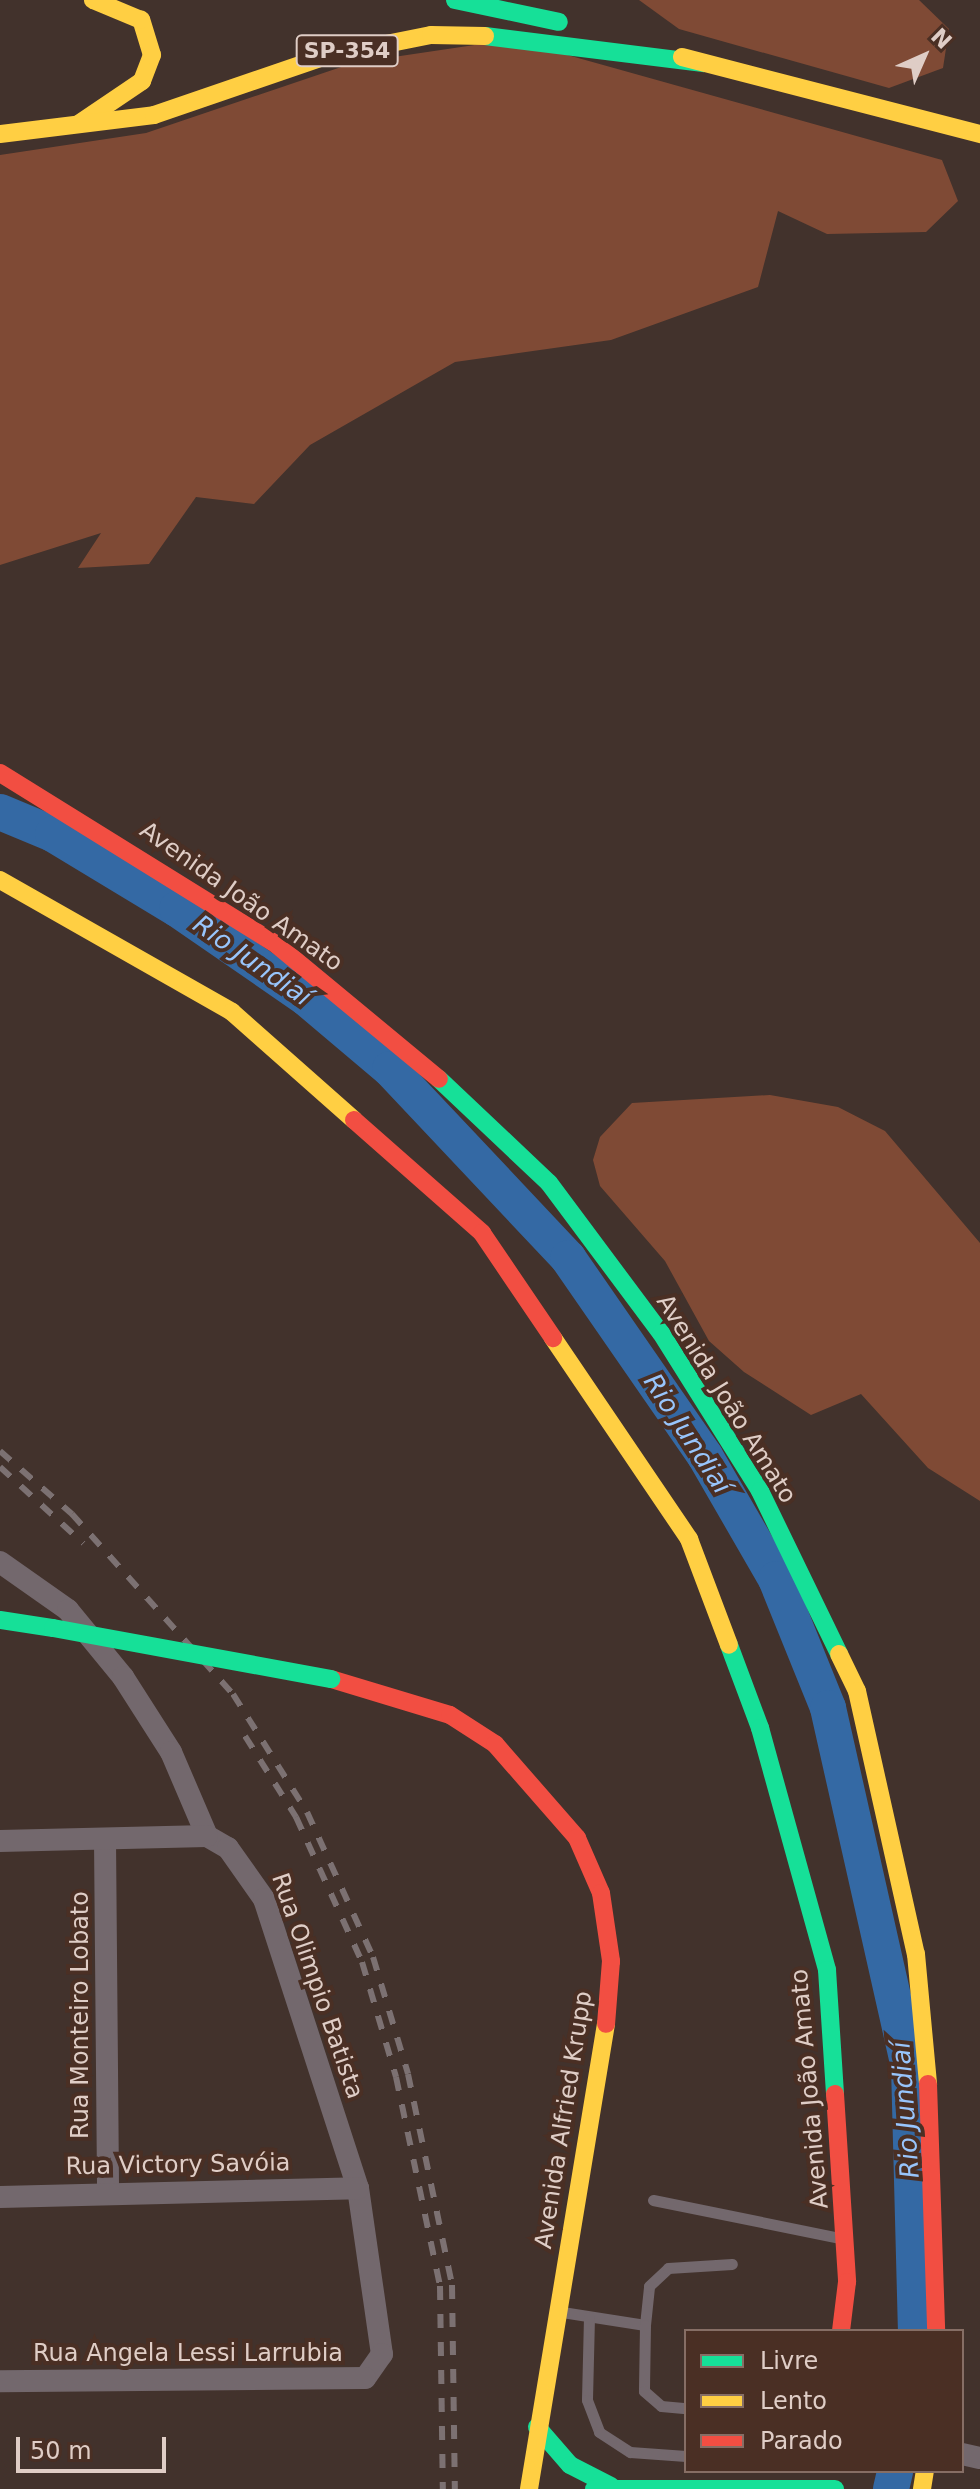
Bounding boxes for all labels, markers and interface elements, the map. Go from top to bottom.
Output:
north arrow [884,16,964,96]
text: N [926,23,957,54]
road number: SP-354 [295,33,399,69]
street label: Avenida João Amato [134,816,348,978]
water label: Rio Jundiaí [187,909,317,1013]
street label: Avenida João Amato [650,1289,802,1509]
water label: Rio Jundiaí [637,1368,737,1500]
street label: Rua Olimpio Batista [265,1869,369,2103]
street label: Rua Monteiro Lobato [67,1891,95,2139]
street label: Avenida João Amato [785,1968,835,2210]
street label: Avenida Alfried Krupp [529,1989,599,2251]
water label: Rio Jundiaí [886,2041,926,2179]
street label: Rua Victory Savóia [65,2149,291,2181]
legend [684,2329,964,2473]
street label: Rua Angela Lessi Larrubia [33,2340,343,2368]
text: Livre [760,2347,818,2375]
text: Lento [760,2387,827,2415]
scale bar [20,2421,170,2471]
text: Parado [760,2427,843,2455]
text: 50 m [30,2437,92,2465]

